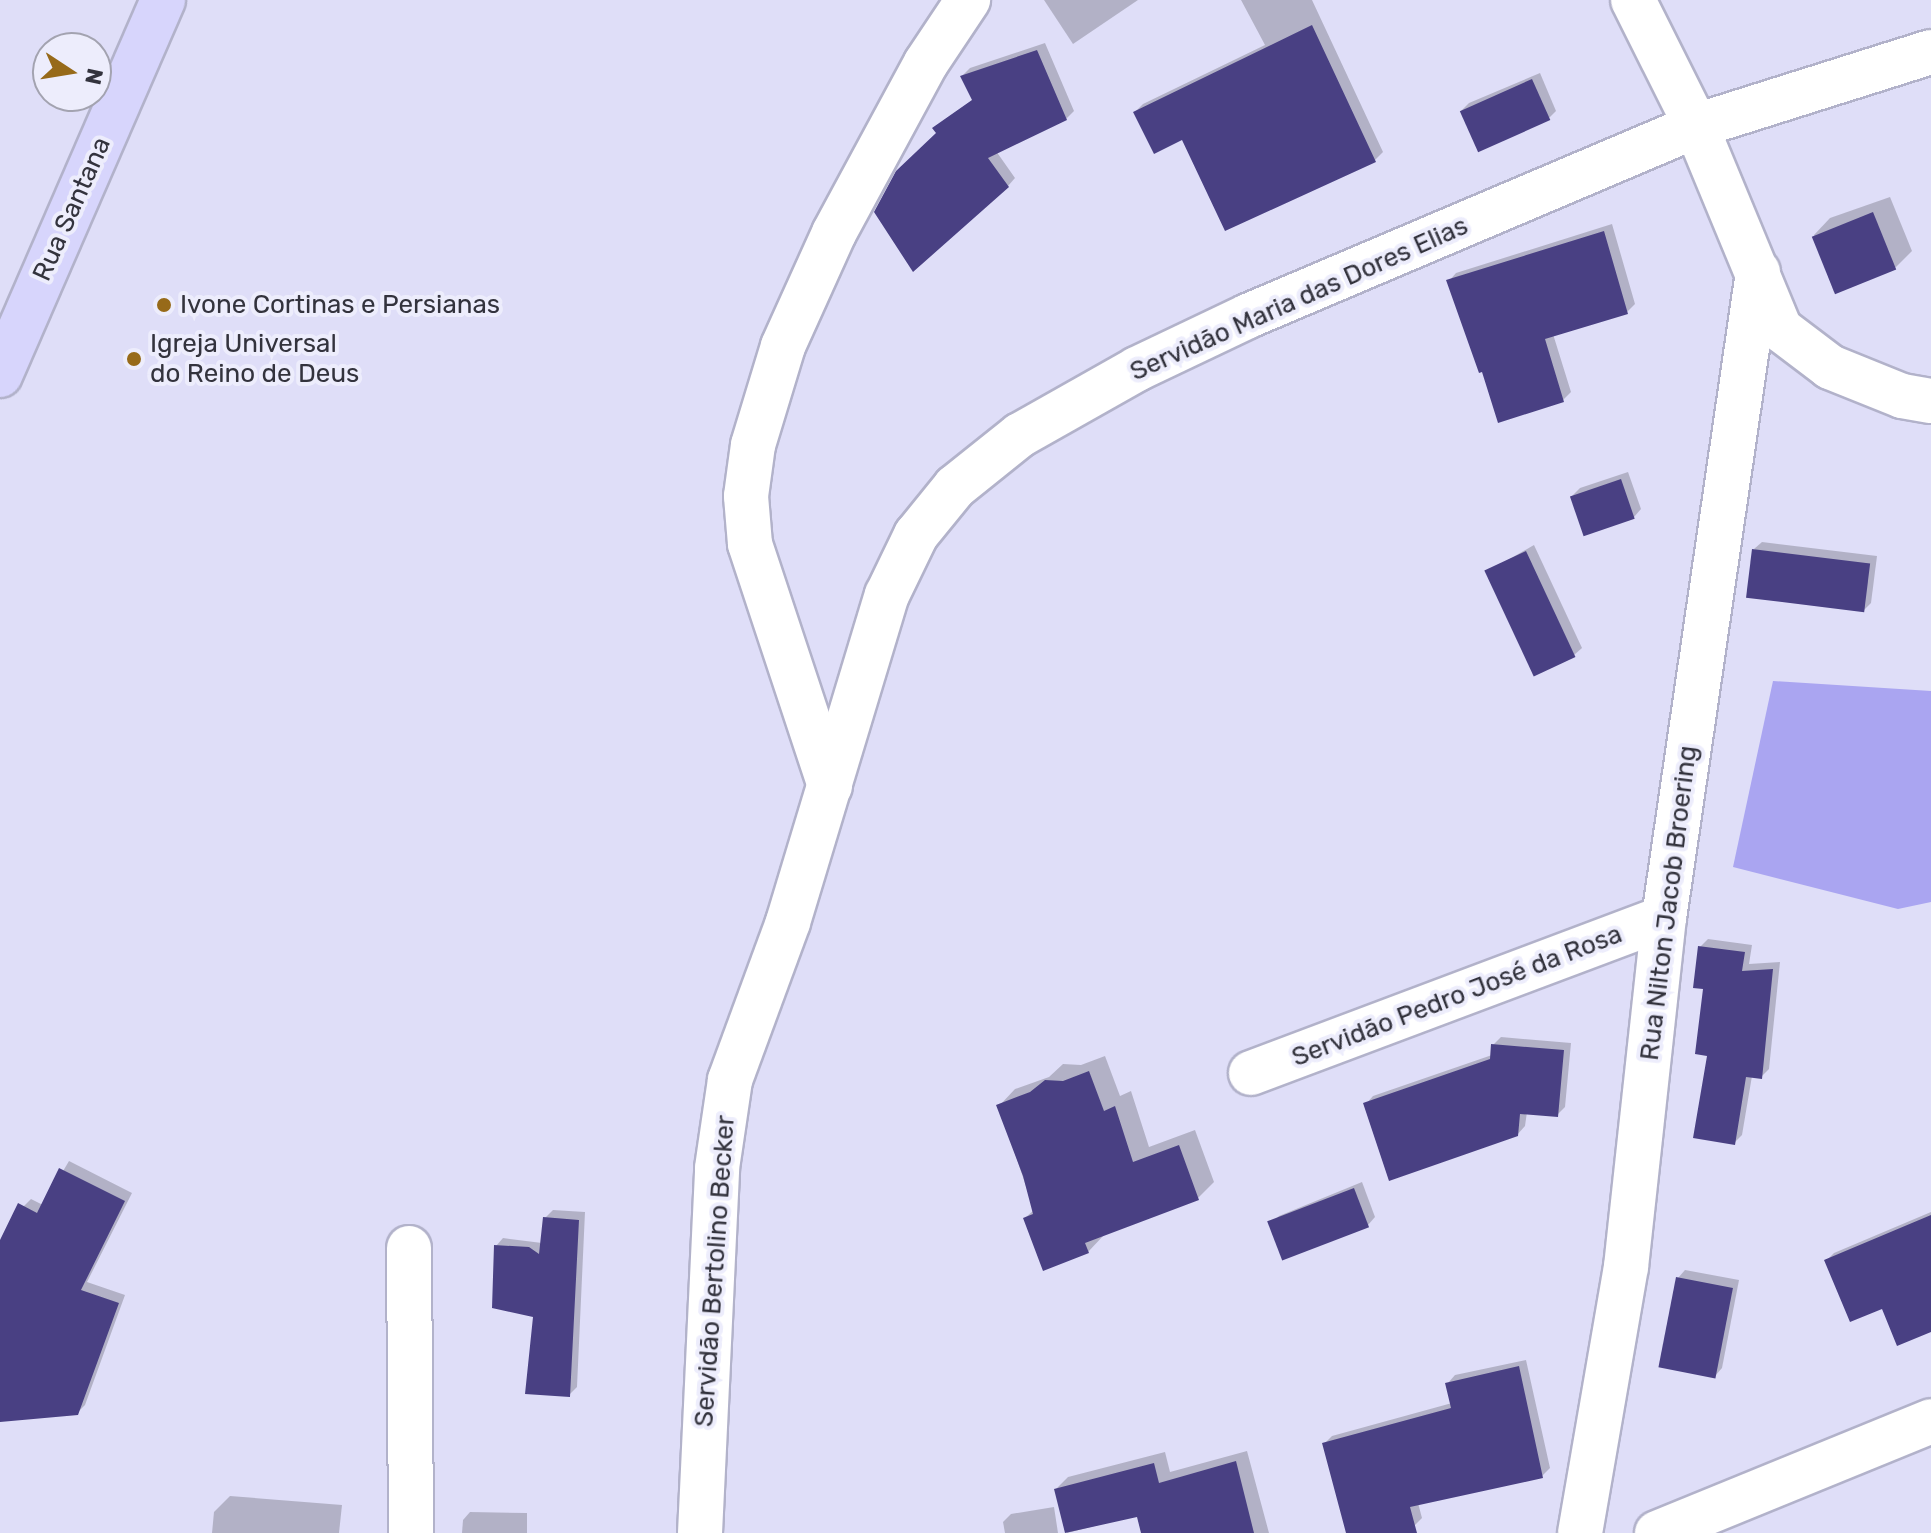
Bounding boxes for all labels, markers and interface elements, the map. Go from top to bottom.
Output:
north arrow [32,32,112,112]
text: N [79,66,109,87]
street label: Rua Santana [26,132,118,286]
street label: Servidão Maria das Dores Elias [1125,210,1473,388]
place label: Ivone Cortinas e Persianas [180,289,500,321]
marker: Ivone Cortinas e Persianas [155,296,173,314]
place label: Igreja Universal do Reino de Deus [150,328,359,390]
marker: Igreja Universal do Reino de Deus [125,350,143,368]
street label: Rua Nilton Jacob Broering [1634,744,1704,1062]
street label: Servidão Pedro José da Rosa [1288,919,1626,1073]
street label: Servidão Bertolino Becker [689,1114,741,1428]

